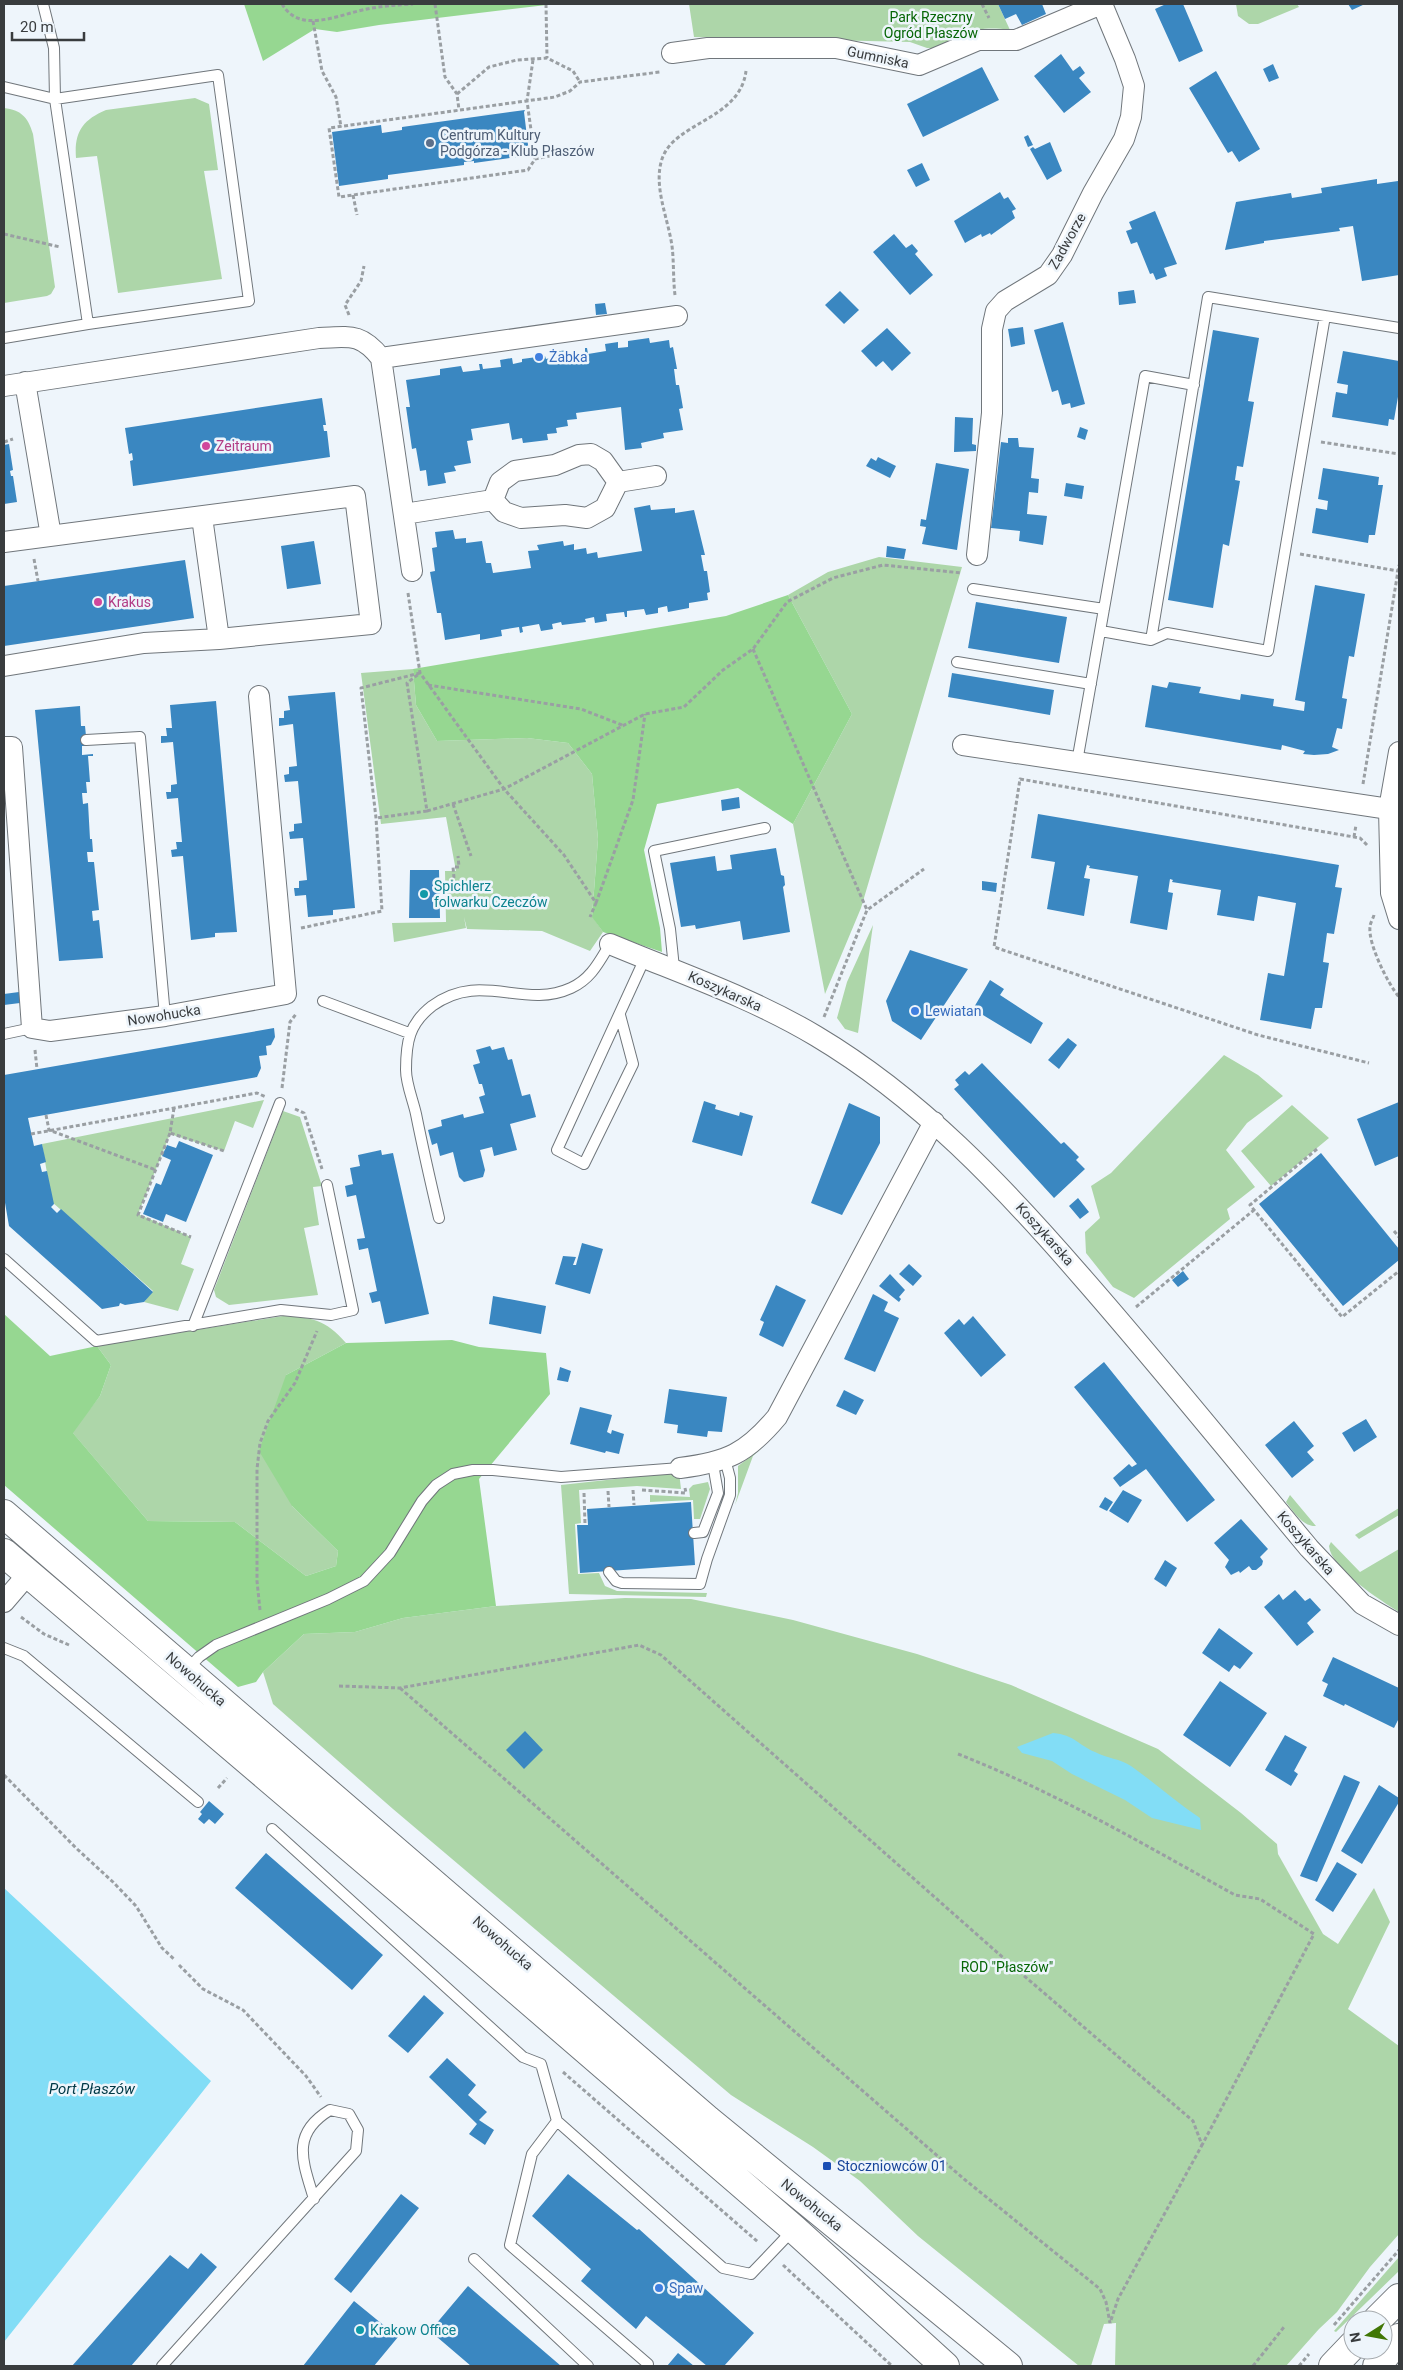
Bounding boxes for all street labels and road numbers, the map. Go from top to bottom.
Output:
street label: Gumniska [846,43,910,71]
street label: Zadworze [1045,210,1089,272]
street label: Koszykarska [686,968,764,1014]
street label: Nowohucka [126,1001,202,1029]
street label: Koszykarska [1013,1199,1077,1269]
street label: Koszykarska [1274,1508,1338,1578]
street label: Nowohucka [163,1649,229,1709]
street label: Nowohucka [470,1913,536,1973]
street label: Nowohucka [778,2176,846,2234]

